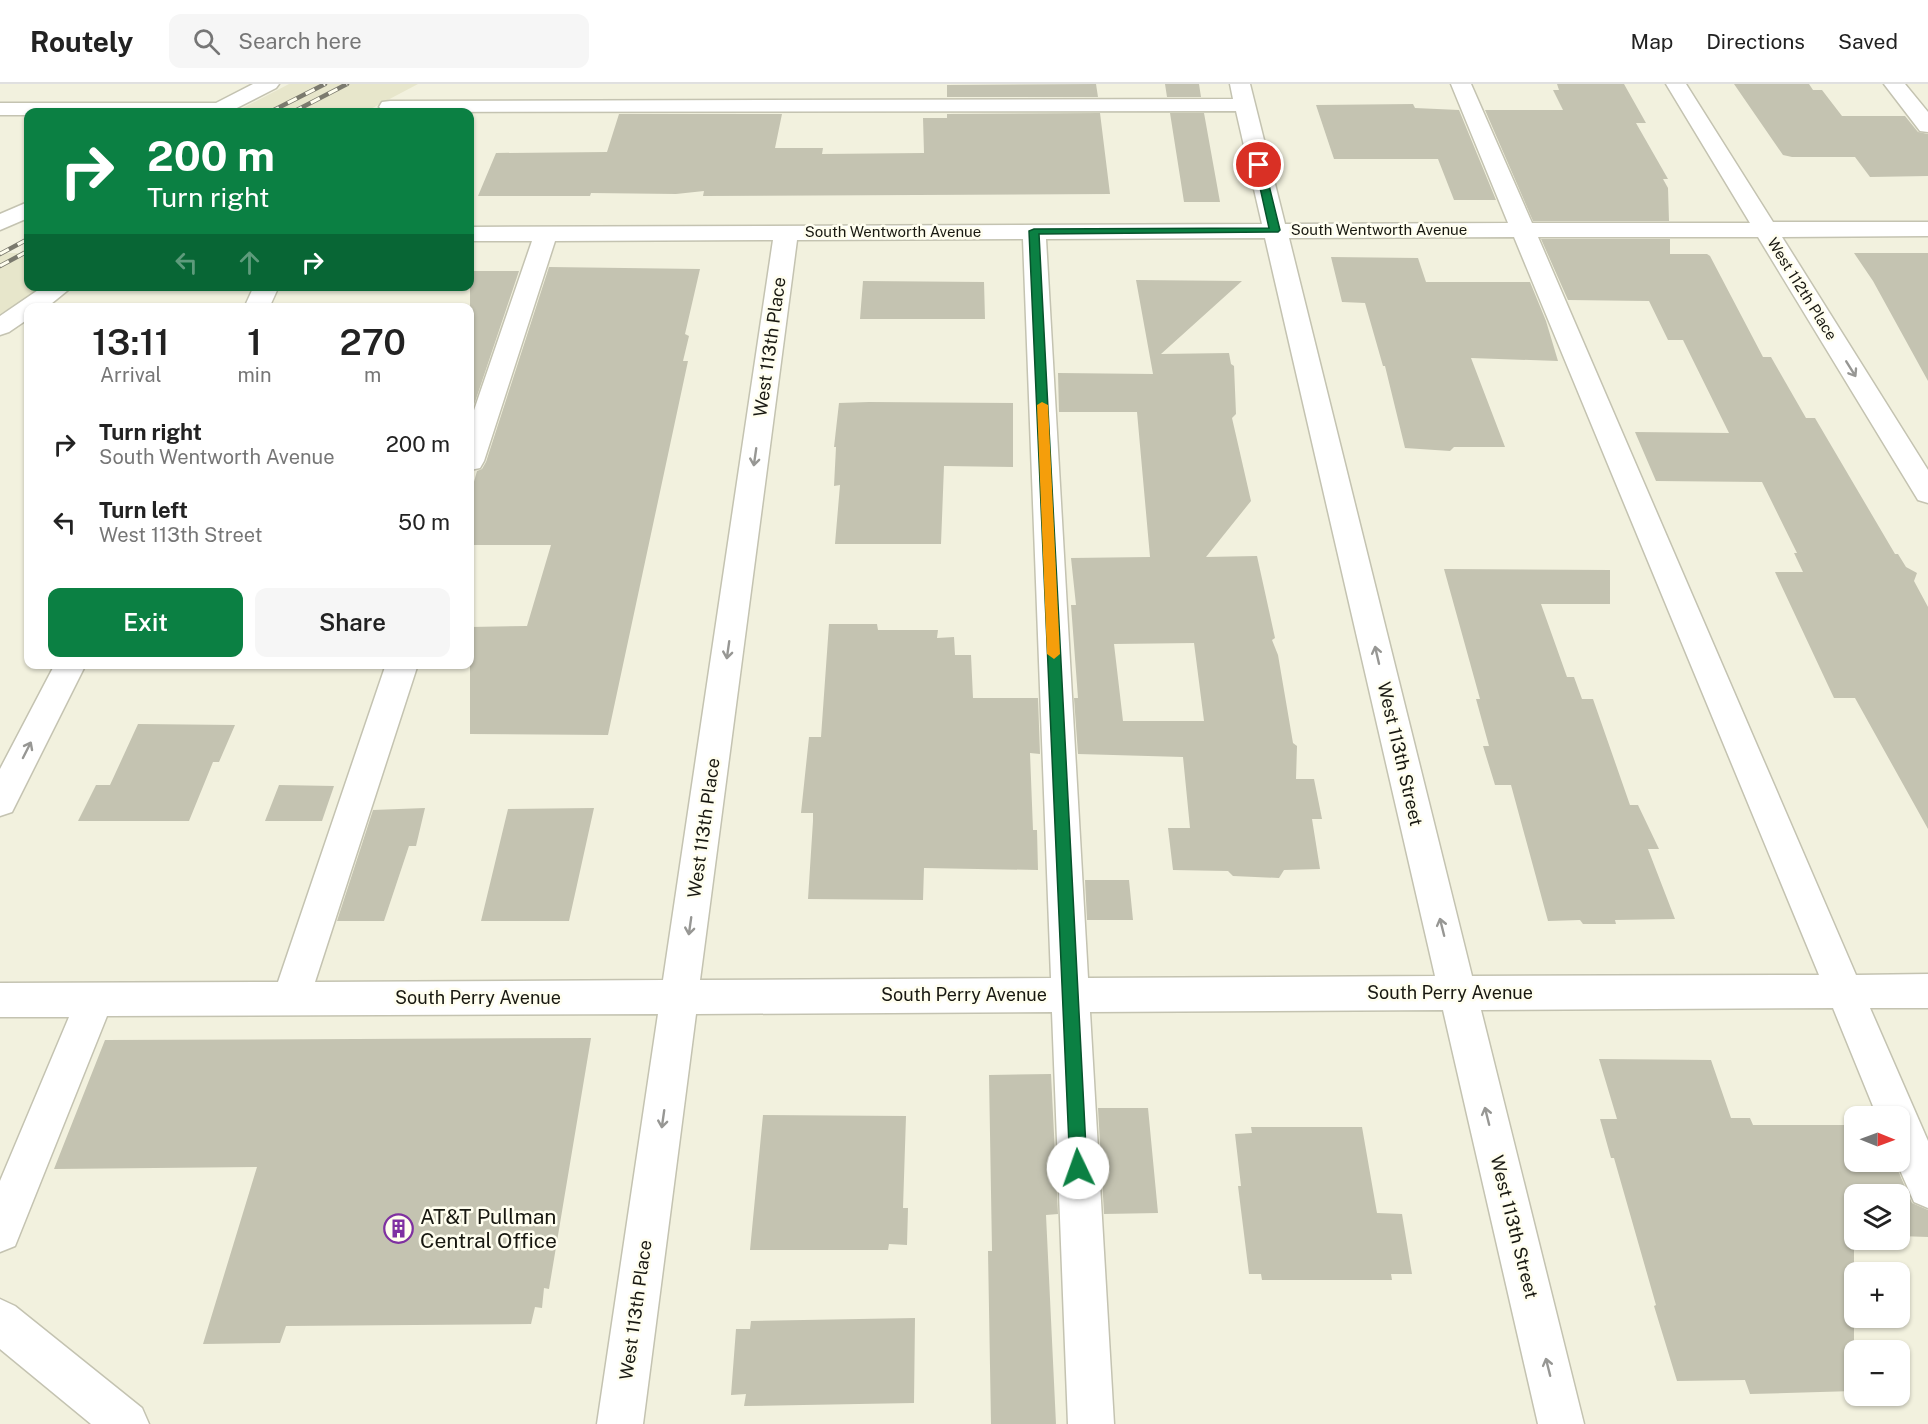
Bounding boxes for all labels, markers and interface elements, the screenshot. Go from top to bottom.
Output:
search box [169,14,589,68]
text: Routely [30,25,133,58]
icon: search [190,25,223,58]
text: Search here [238,28,362,54]
text: Map [1631,29,1673,54]
text: Directions [1706,29,1805,54]
text: Saved [1838,29,1898,54]
text: 200 m [147,131,275,180]
icon: right [48,132,126,210]
pin [1233,139,1284,190]
icon: arrive [1242,148,1275,181]
text: Turn right [147,181,270,213]
street label: South Wentworth Avenue [1291,221,1467,238]
street label: South Wentworth Avenue [805,223,981,240]
street label: West 112th Place [1764,235,1841,343]
icon: left [170,246,203,279]
icon: ahead [233,246,266,279]
icon: right [296,246,329,279]
street label: West 113th Place [749,276,790,418]
text: 13:11 [92,321,170,363]
text: 1 [247,321,262,363]
text: 270 [339,321,406,363]
one-way arrow [1846,360,1858,377]
text: Arrival [100,363,162,387]
text: min [238,363,271,387]
text: m [364,363,381,387]
text: Turn right [99,419,202,445]
icon: right [48,428,81,461]
text: 200 m [386,431,450,457]
text: South Wentworth Avenue [99,445,334,469]
one-way arrow [749,446,760,466]
text: Turn left [99,497,188,523]
icon: left [48,506,81,539]
text: 50 m [398,509,450,535]
text: West 113th Street [99,523,262,547]
button: Exit [48,588,243,657]
button: Share [255,588,450,657]
one-way arrow [723,640,734,659]
one-way arrow [1370,646,1382,665]
street label: West 113th Street [1374,680,1427,828]
one-way arrow [22,741,33,759]
street label: West 113th Place [683,757,724,899]
one-way arrow [685,916,696,936]
one-way arrow [1435,917,1447,936]
street label: South Perry Avenue [1367,982,1533,1003]
street label: South Perry Avenue [881,984,1047,1005]
street label: South Perry Avenue [395,987,561,1008]
north arrow [1844,1106,1910,1172]
map controls [1844,1106,1910,1406]
one-way arrow [1481,1107,1493,1126]
one-way arrow [657,1109,668,1129]
position arrow [1046,1136,1110,1200]
street label: West 113th Street [1487,1153,1542,1301]
button: layers [1844,1184,1910,1250]
place label: AT&T Pullman Central Office [420,1204,557,1253]
building icon: AT&T Pullman Central Office [383,1213,415,1245]
street label: West 113th Place [615,1239,656,1381]
button: + [1844,1262,1910,1328]
button: − [1844,1340,1910,1406]
one-way arrow [1541,1358,1553,1377]

